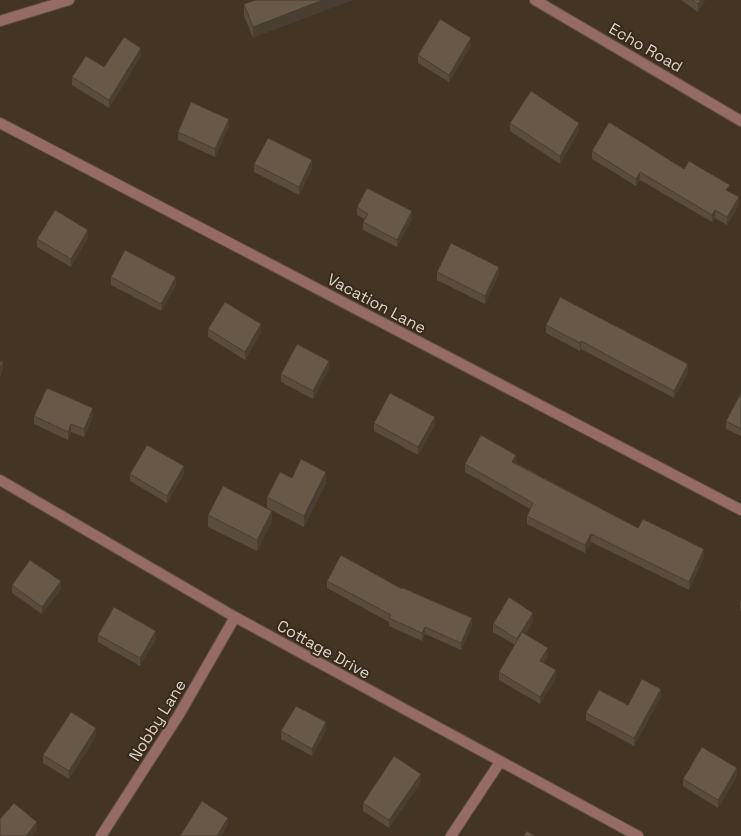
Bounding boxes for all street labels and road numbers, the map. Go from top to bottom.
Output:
street label: Echo Road [605,18,686,77]
street label: Vacation Lane [324,269,430,338]
street label: Cottage Drive [273,615,374,684]
street label: Nobby Lane [124,676,191,765]

